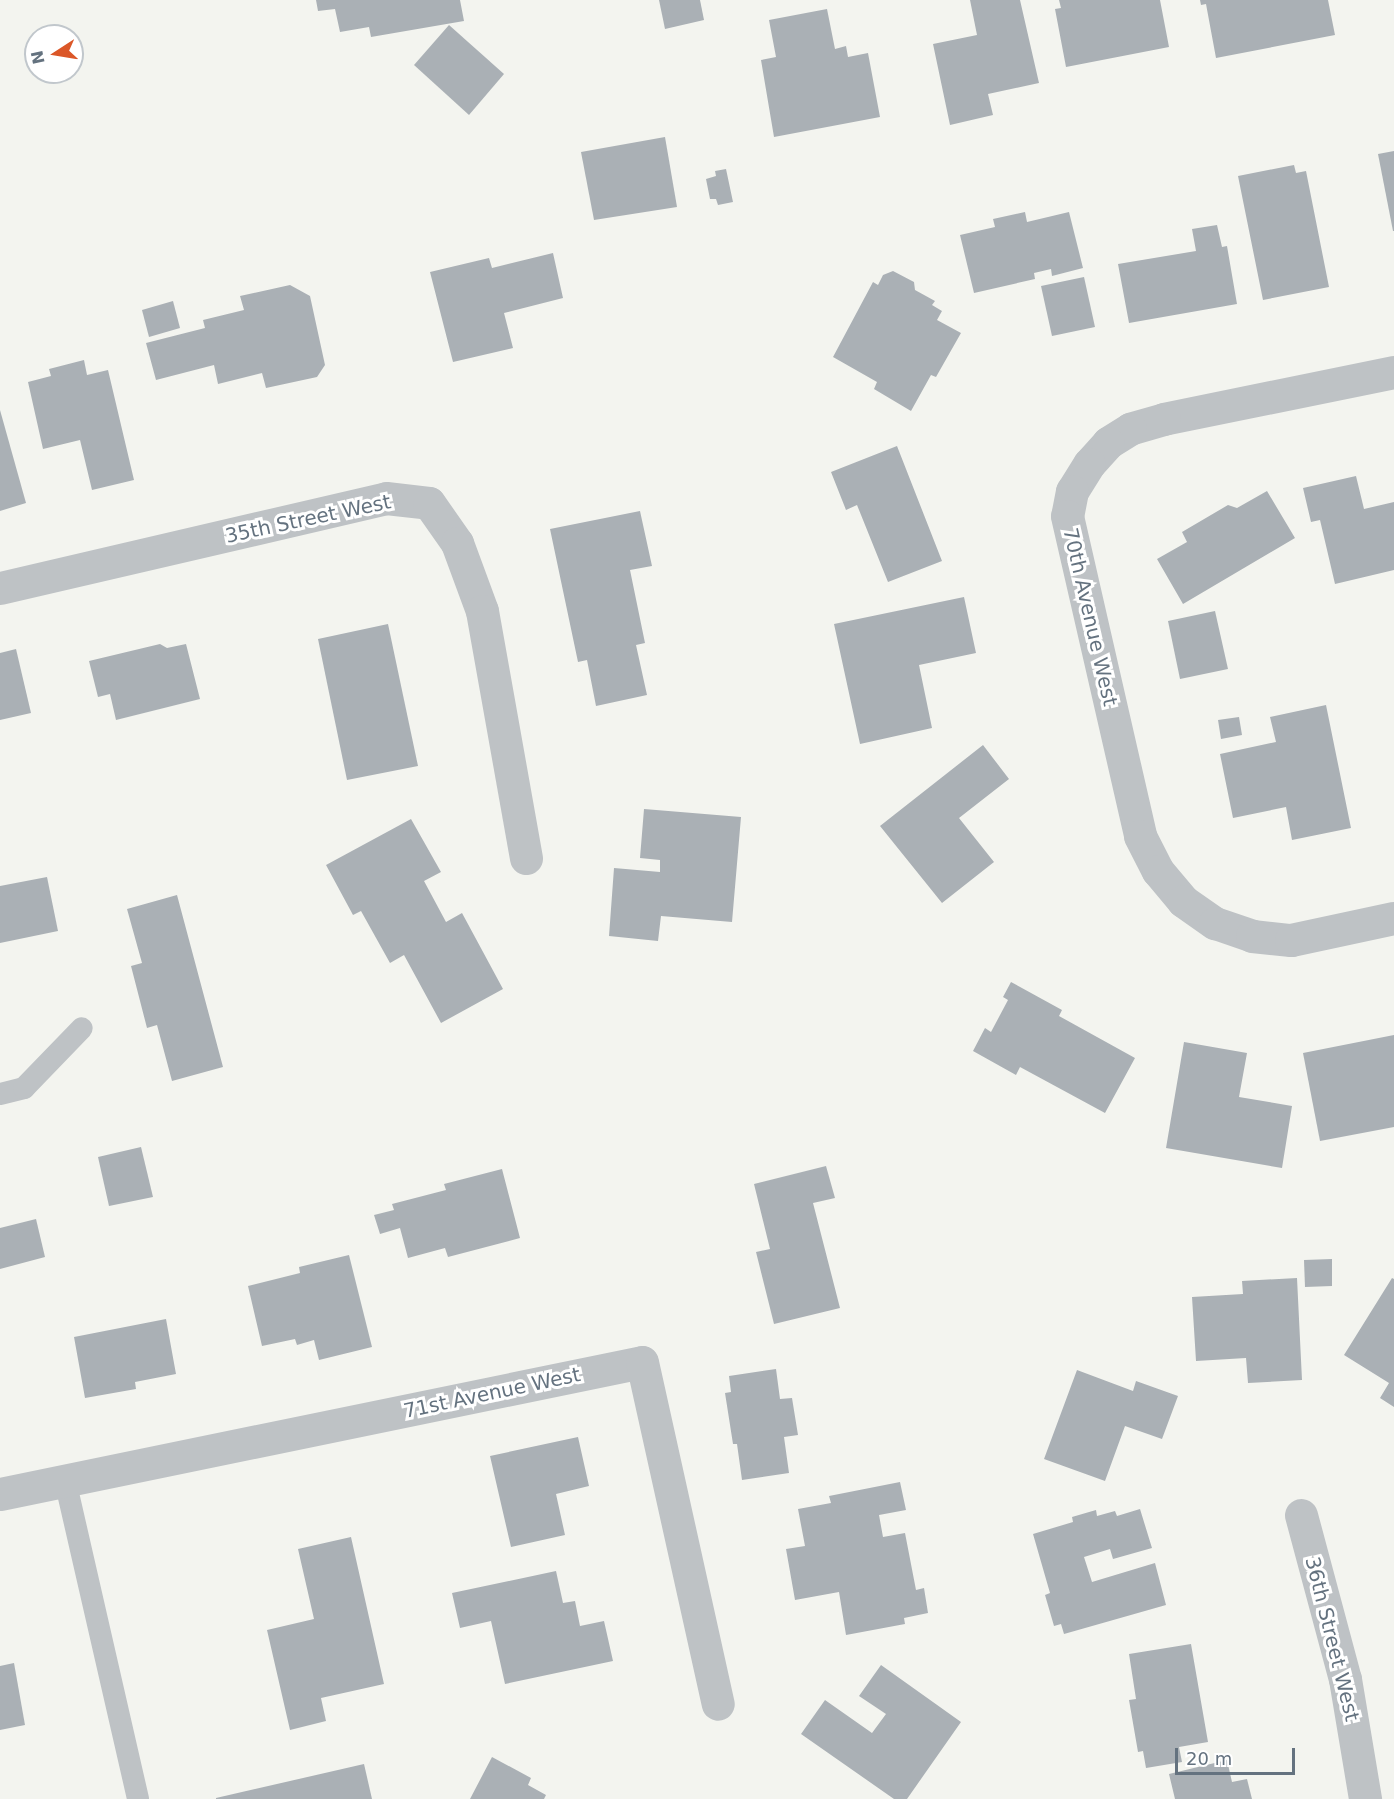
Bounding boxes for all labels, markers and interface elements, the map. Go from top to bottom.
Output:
north arrow [24,24,84,84]
text: N [27,49,49,66]
street label: 35th Street West [223,490,393,548]
street label: 70th Avenue West [1058,526,1122,708]
street label: 71st Avenue West [402,1363,582,1423]
street label: 36th Street West [1300,1554,1364,1724]
scale bar [1178,1736,1298,1774]
text: 20 m [1186,1748,1232,1769]

